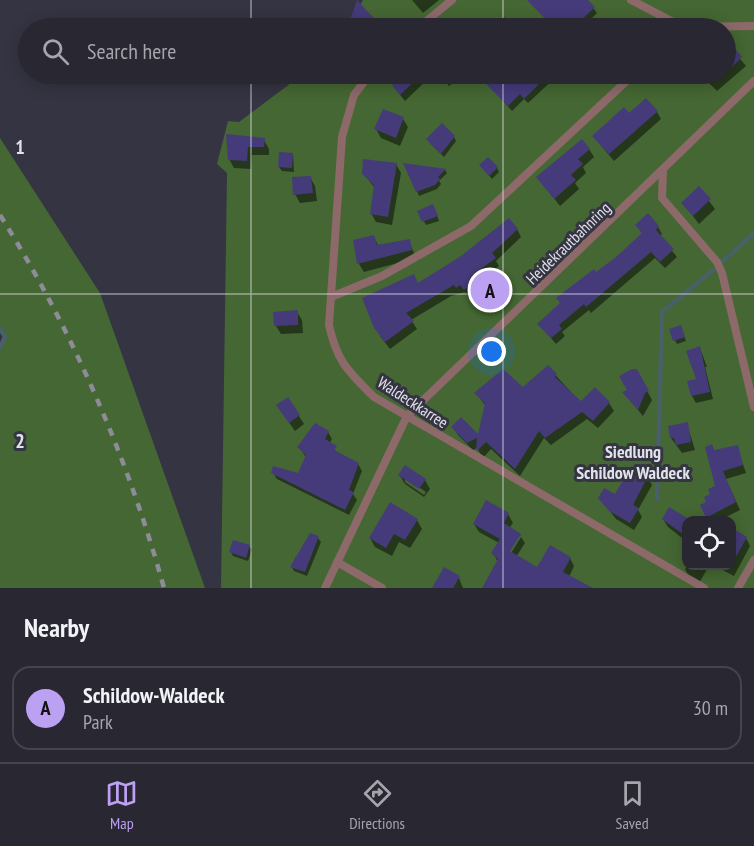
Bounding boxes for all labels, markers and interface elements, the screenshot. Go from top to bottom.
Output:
search box [18,18,736,84]
icon: search [39,35,72,68]
text: Search here [87,37,176,65]
text: 1 [15,134,25,160]
street label: Heidekrautbahnring [522,198,614,288]
pin: A [470,268,510,312]
your location [477,337,506,366]
street label: Waldeckkarree [374,372,452,432]
text: 2 [15,428,25,454]
district label: Siedlung Schildow Waldeck [576,440,690,484]
map controls [682,516,736,570]
button: locate [682,516,736,570]
text: Nearby [24,611,89,644]
text: Schildow-Waldeck [83,681,225,709]
text: A [40,695,51,721]
text: 30 m [693,695,728,721]
text: Park [83,709,113,735]
tab: Map [105,777,138,833]
tab: Directions [349,777,405,833]
tab: Saved [616,777,649,833]

